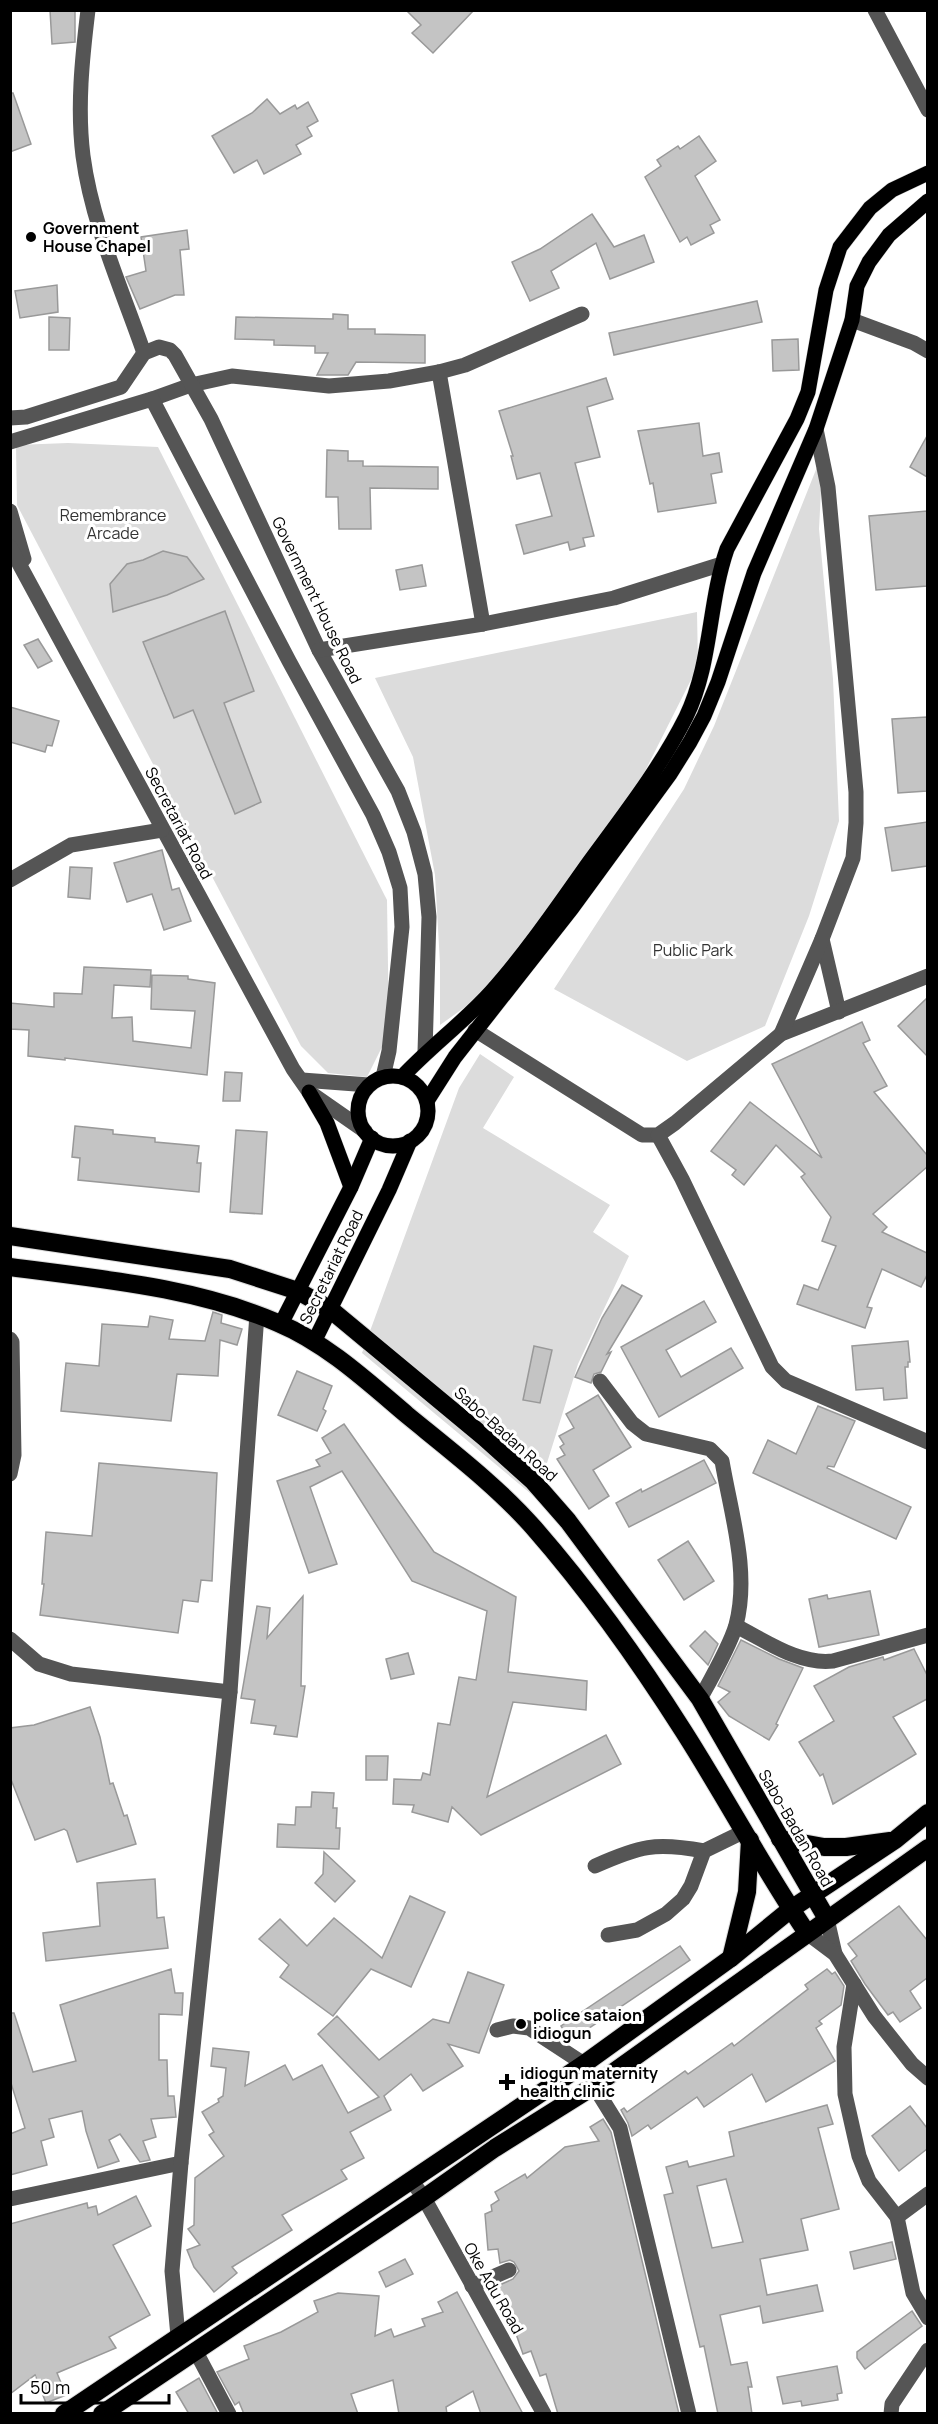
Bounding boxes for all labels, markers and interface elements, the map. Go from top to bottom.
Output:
place label: Government House Chapel [43,217,151,257]
marker: Government House Chapel [24,230,38,244]
park label: Remembrance Arcade [60,504,166,544]
street label: Government House Road [267,513,367,687]
street label: Secretariat Road [140,763,218,883]
park label: Public Park [653,939,734,961]
street label: Secretariat Road [294,1206,368,1328]
street label: Sabo-Badan Road [450,1382,562,1486]
street label: Sabo-Badan Road [753,1765,839,1891]
place label: police sataion idiogun [533,2004,642,2044]
marker: police sataion idiogun [514,2017,528,2031]
place label: idiogun maternity health clinic [520,2062,658,2102]
marker: idiogun maternity health clinic [498,2073,516,2091]
street label: Oke Adu Road [459,2238,529,2338]
scale bar [21,2367,170,2405]
text: 50 m [30,2375,70,2399]

